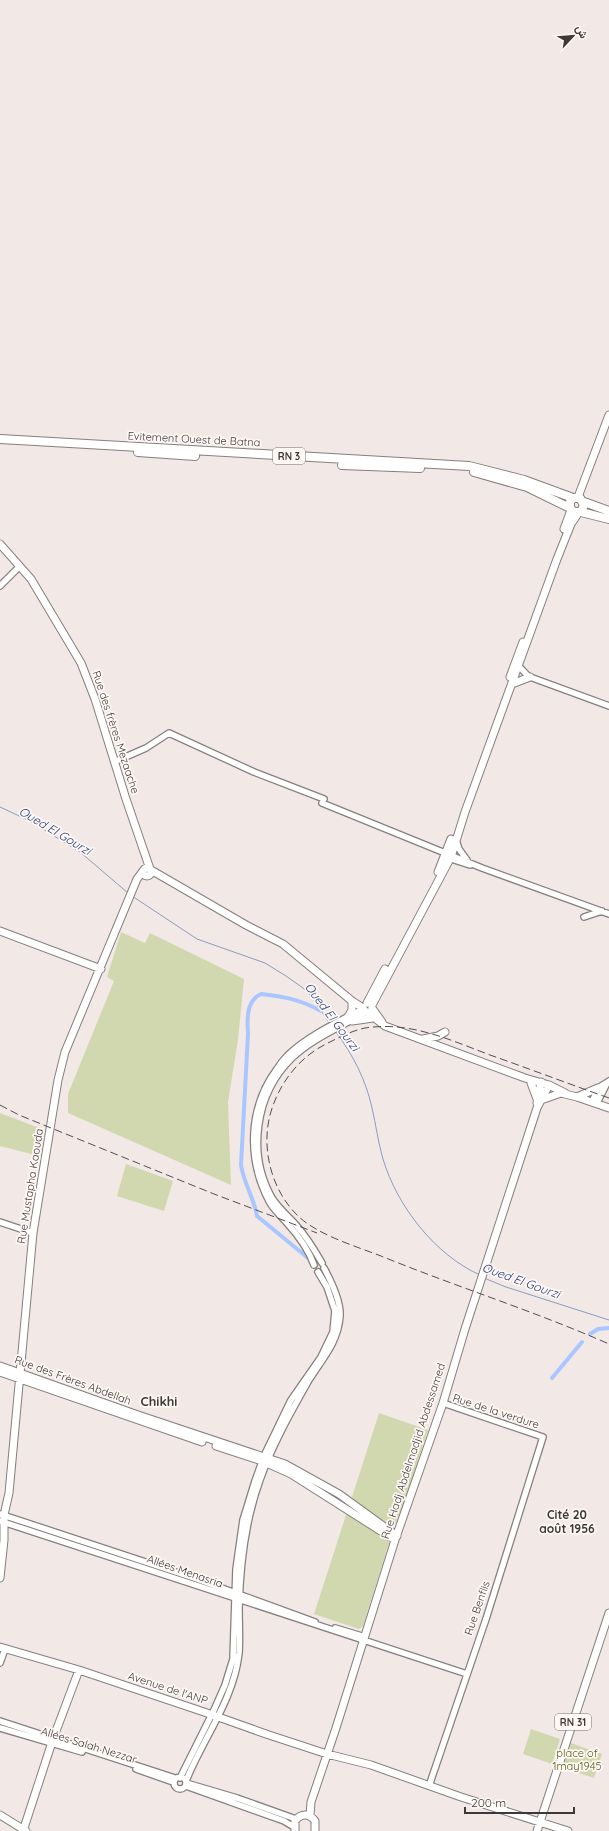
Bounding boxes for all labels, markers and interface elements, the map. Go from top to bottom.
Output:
north arrow [553,16,593,56]
text: ش [573,23,591,41]
street label: Evitement Ouest de Batna [127,429,261,449]
road number: RN 3 [273,448,305,464]
street label: Rue des frères Mezaache [89,669,143,795]
water label: Oued El Gourzi [16,803,95,859]
water label: Oued El Gourzi [302,980,364,1055]
street label: Rue Mustapha Kaouda [14,1127,46,1245]
water label: Oued El Gourzi [480,1260,563,1302]
street label: Rue des Frères Abdellah [13,1352,133,1408]
street label: Rue Hadj Abdelmadjid Abdessamed [378,1361,448,1541]
street label: Rue de la verdure [451,1390,541,1432]
district label: Chikhi [141,1393,177,1409]
district label: Cité 20 août 1956 [539,1507,595,1536]
street label: Allées Menasria [145,1551,225,1591]
street label: Rue Benflis [461,1579,493,1637]
street label: Avenue de l'ANP [126,1669,210,1708]
road number: RN 31 [555,1714,591,1730]
street label: Allées Salah Nezzar [39,1724,139,1766]
park label: place of 1may1945 [552,1746,602,1773]
scale bar [465,1789,574,1815]
text: 200 m [471,1795,506,1810]

